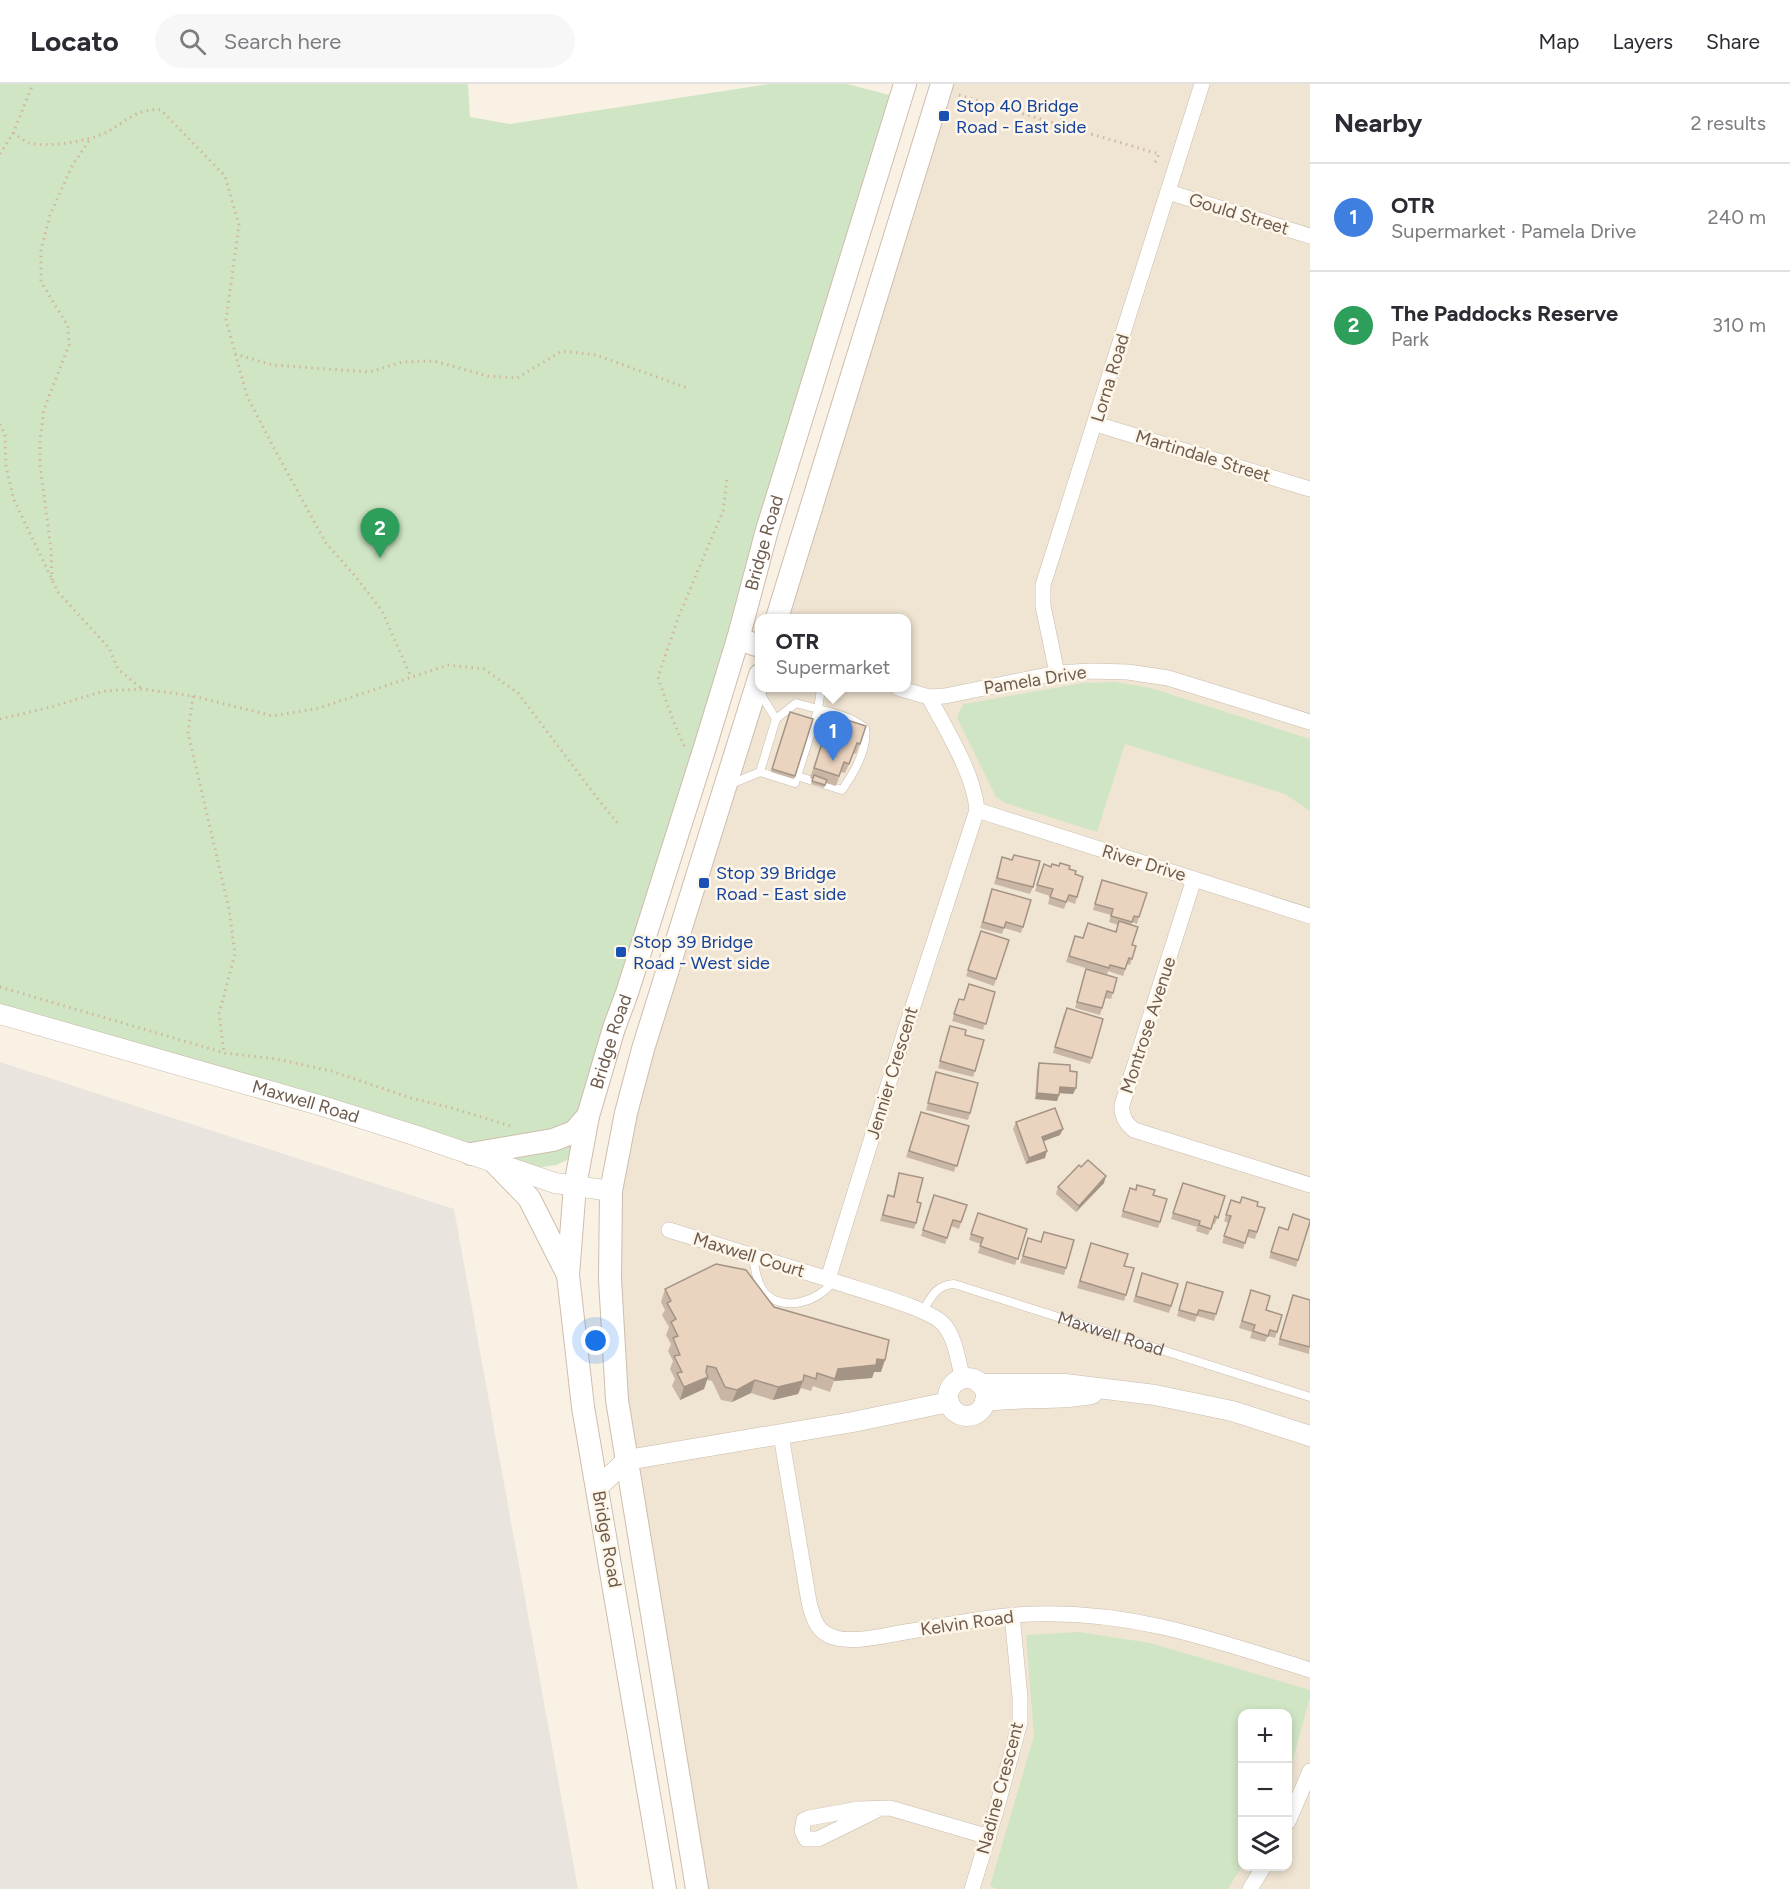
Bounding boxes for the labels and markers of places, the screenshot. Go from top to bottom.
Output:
place label: Stop 40 Bridge Road - East side [956,95,1086,138]
marker: Stop 40 Bridge Road - East side [937,109,951,123]
pin: 2 [360,508,400,558]
pin: 1 [814,712,852,761]
place label: Stop 39 Bridge Road - East side [716,862,846,905]
marker: Stop 39 Bridge Road - East side [697,876,711,890]
place label: Stop 39 Bridge Road - West side [633,931,770,974]
marker: Stop 39 Bridge Road - West side [614,945,628,959]

